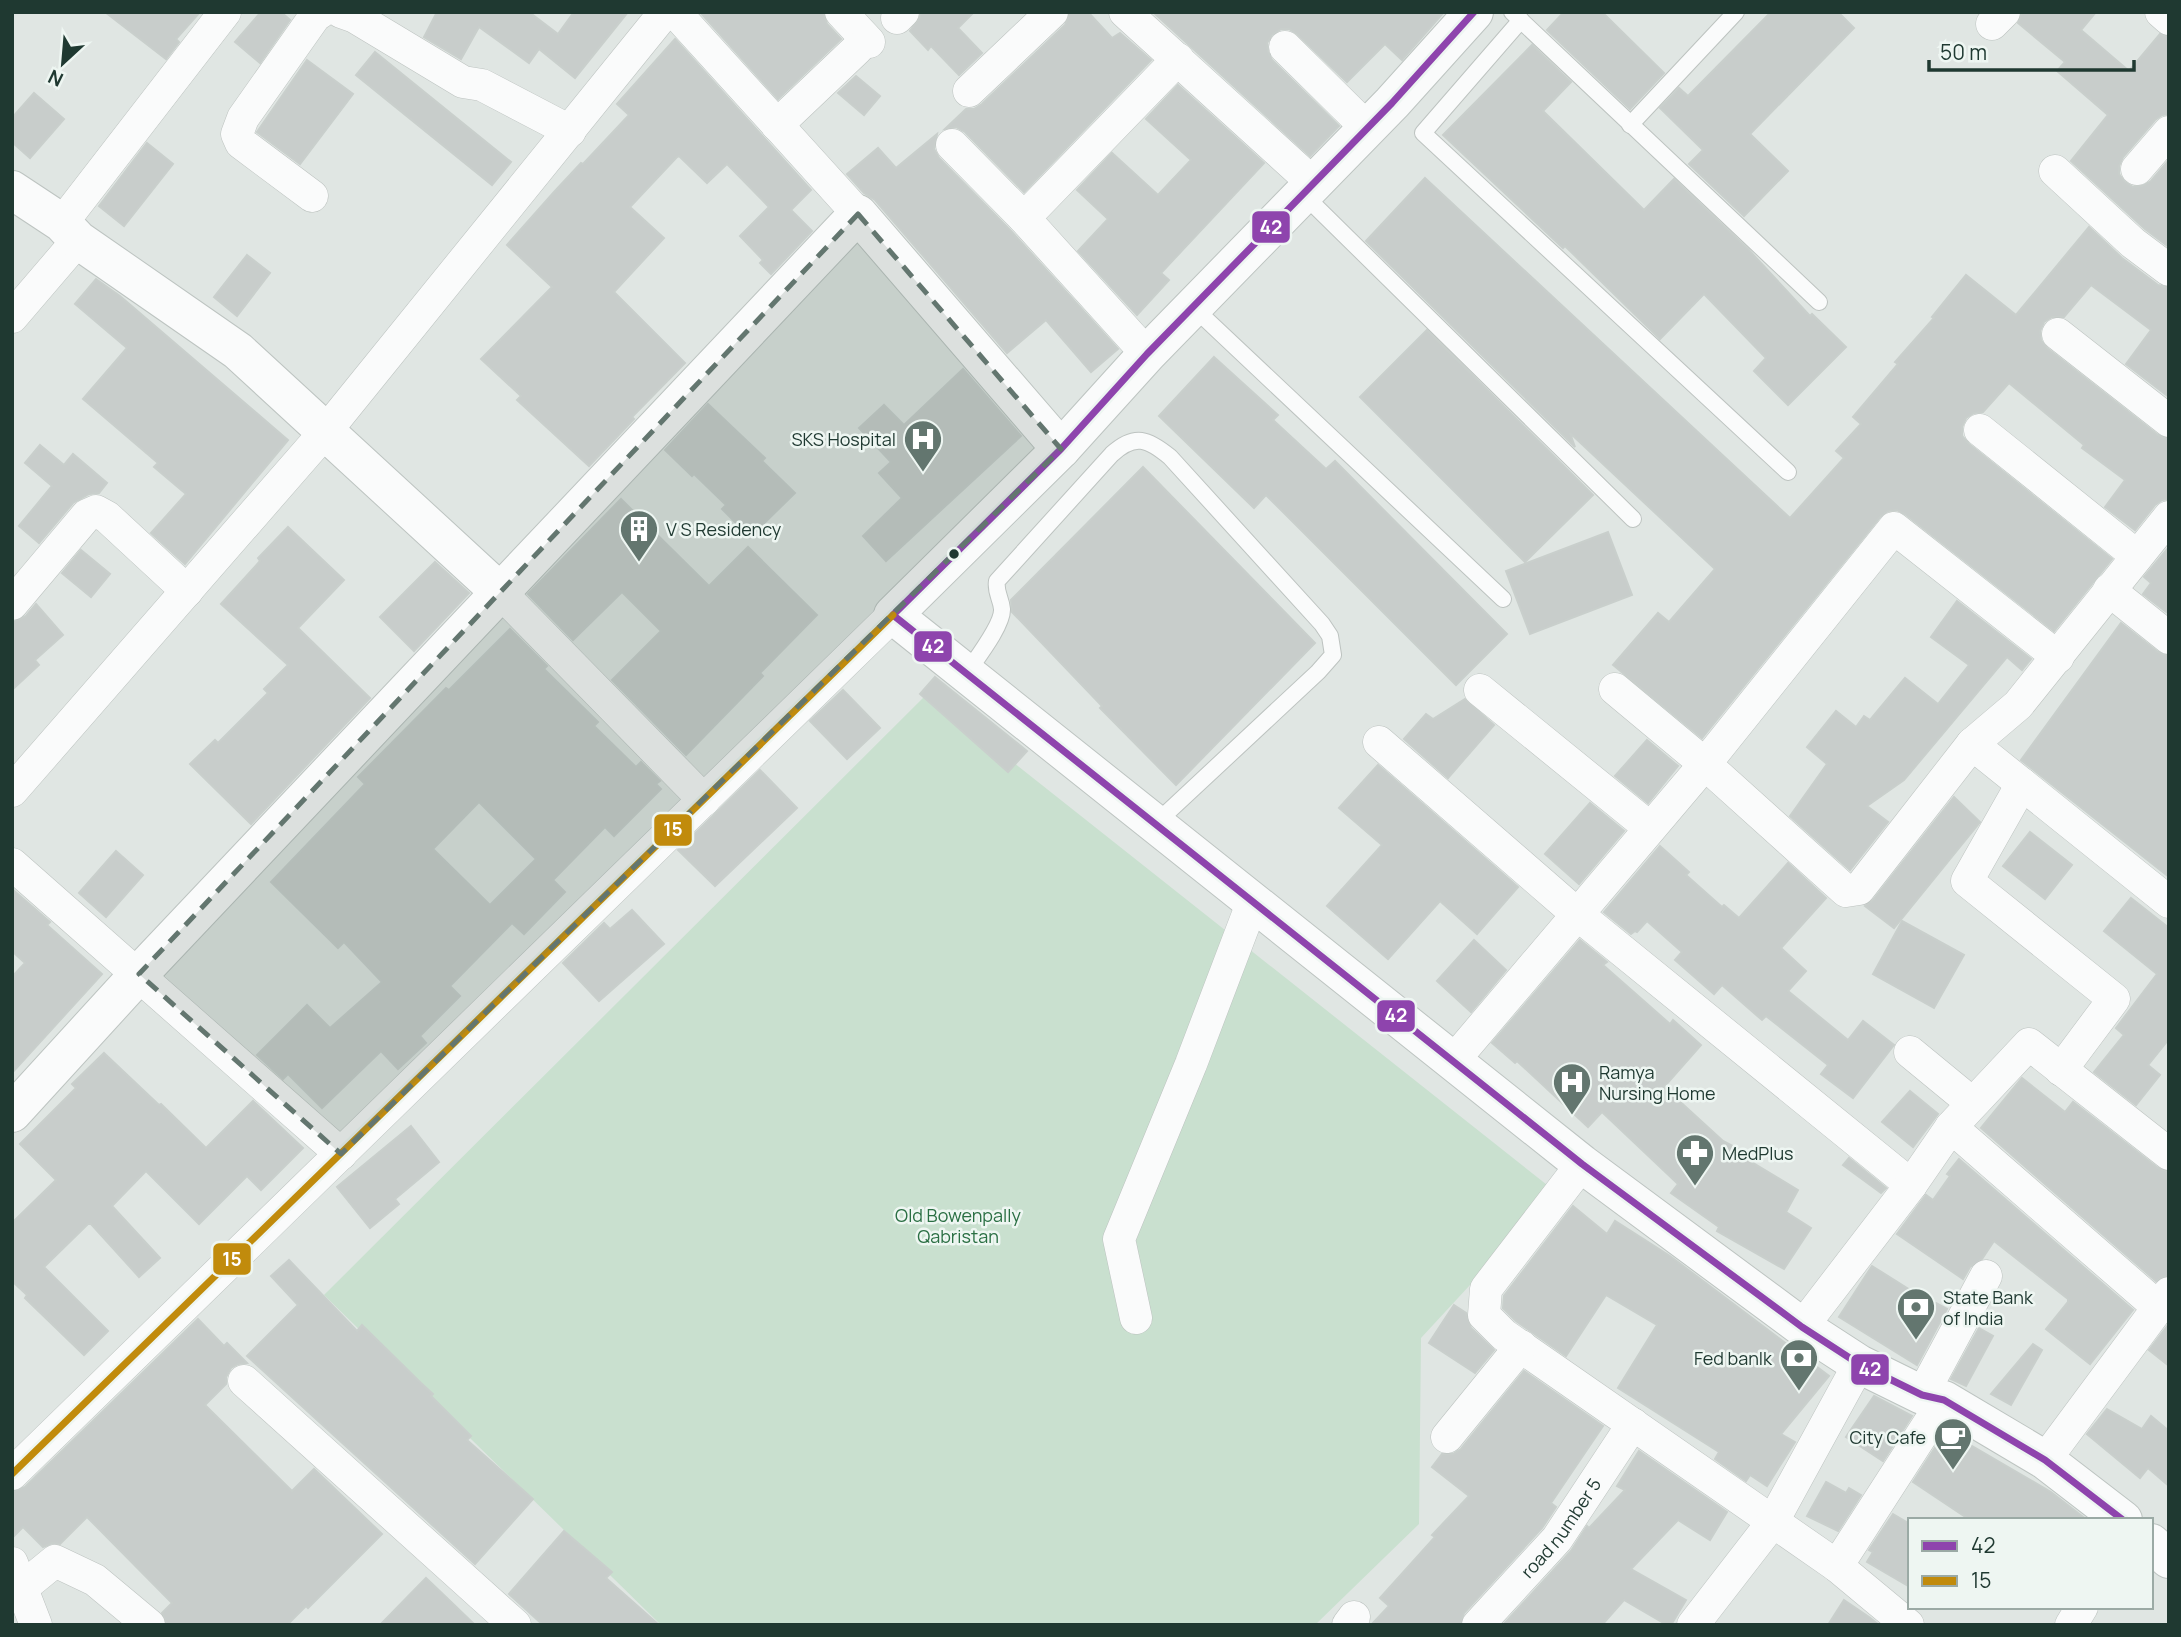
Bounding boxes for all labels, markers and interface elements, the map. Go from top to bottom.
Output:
north arrow [28,28,98,98]
scale bar [1929,28,2134,72]
text: 50 m [1940,38,1987,66]
text: N [44,64,67,93]
line badge: 42 [1251,210,1291,244]
text: 42 [1260,214,1282,240]
hospital icon: SKS Hospital [902,418,944,473]
place label: SKS Hospital [791,427,896,451]
building icon: V S Residency [618,508,660,563]
place label: V S Residency [666,517,782,541]
unlabelled marker [947,547,961,561]
line badge: 42 [913,630,953,663]
text: 42 [922,633,944,659]
line badge: 15 [653,813,693,847]
text: 15 [663,816,683,842]
line badge: 42 [1376,999,1416,1033]
text: 42 [1385,1002,1407,1028]
place label: Ramya Nursing Home [1599,1060,1715,1105]
hospital icon: Ramya Nursing Home [1551,1061,1593,1116]
pharmacy icon: MedPlus [1674,1132,1716,1187]
place label: MedPlus [1722,1141,1794,1165]
park label: Old Bowenpally Qabristan [895,1203,1021,1248]
line badge: 15 [212,1242,252,1276]
text: 15 [222,1246,242,1272]
place label: State Bank of India [1943,1285,2034,1330]
bank icon: State Bank of India [1895,1286,1937,1341]
bank icon: Fed banlk [1778,1337,1820,1392]
place label: Fed banlk [1694,1346,1773,1370]
line badge: 42 [1850,1353,1890,1386]
text: 42 [1859,1356,1881,1382]
cafe icon: City Cafe [1932,1416,1974,1471]
place label: City Cafe [1849,1425,1926,1449]
street label: road number 5 [1515,1473,1606,1583]
legend [1908,1518,2153,1609]
text: 42 [1971,1531,1995,1559]
text: 15 [1971,1566,1991,1594]

